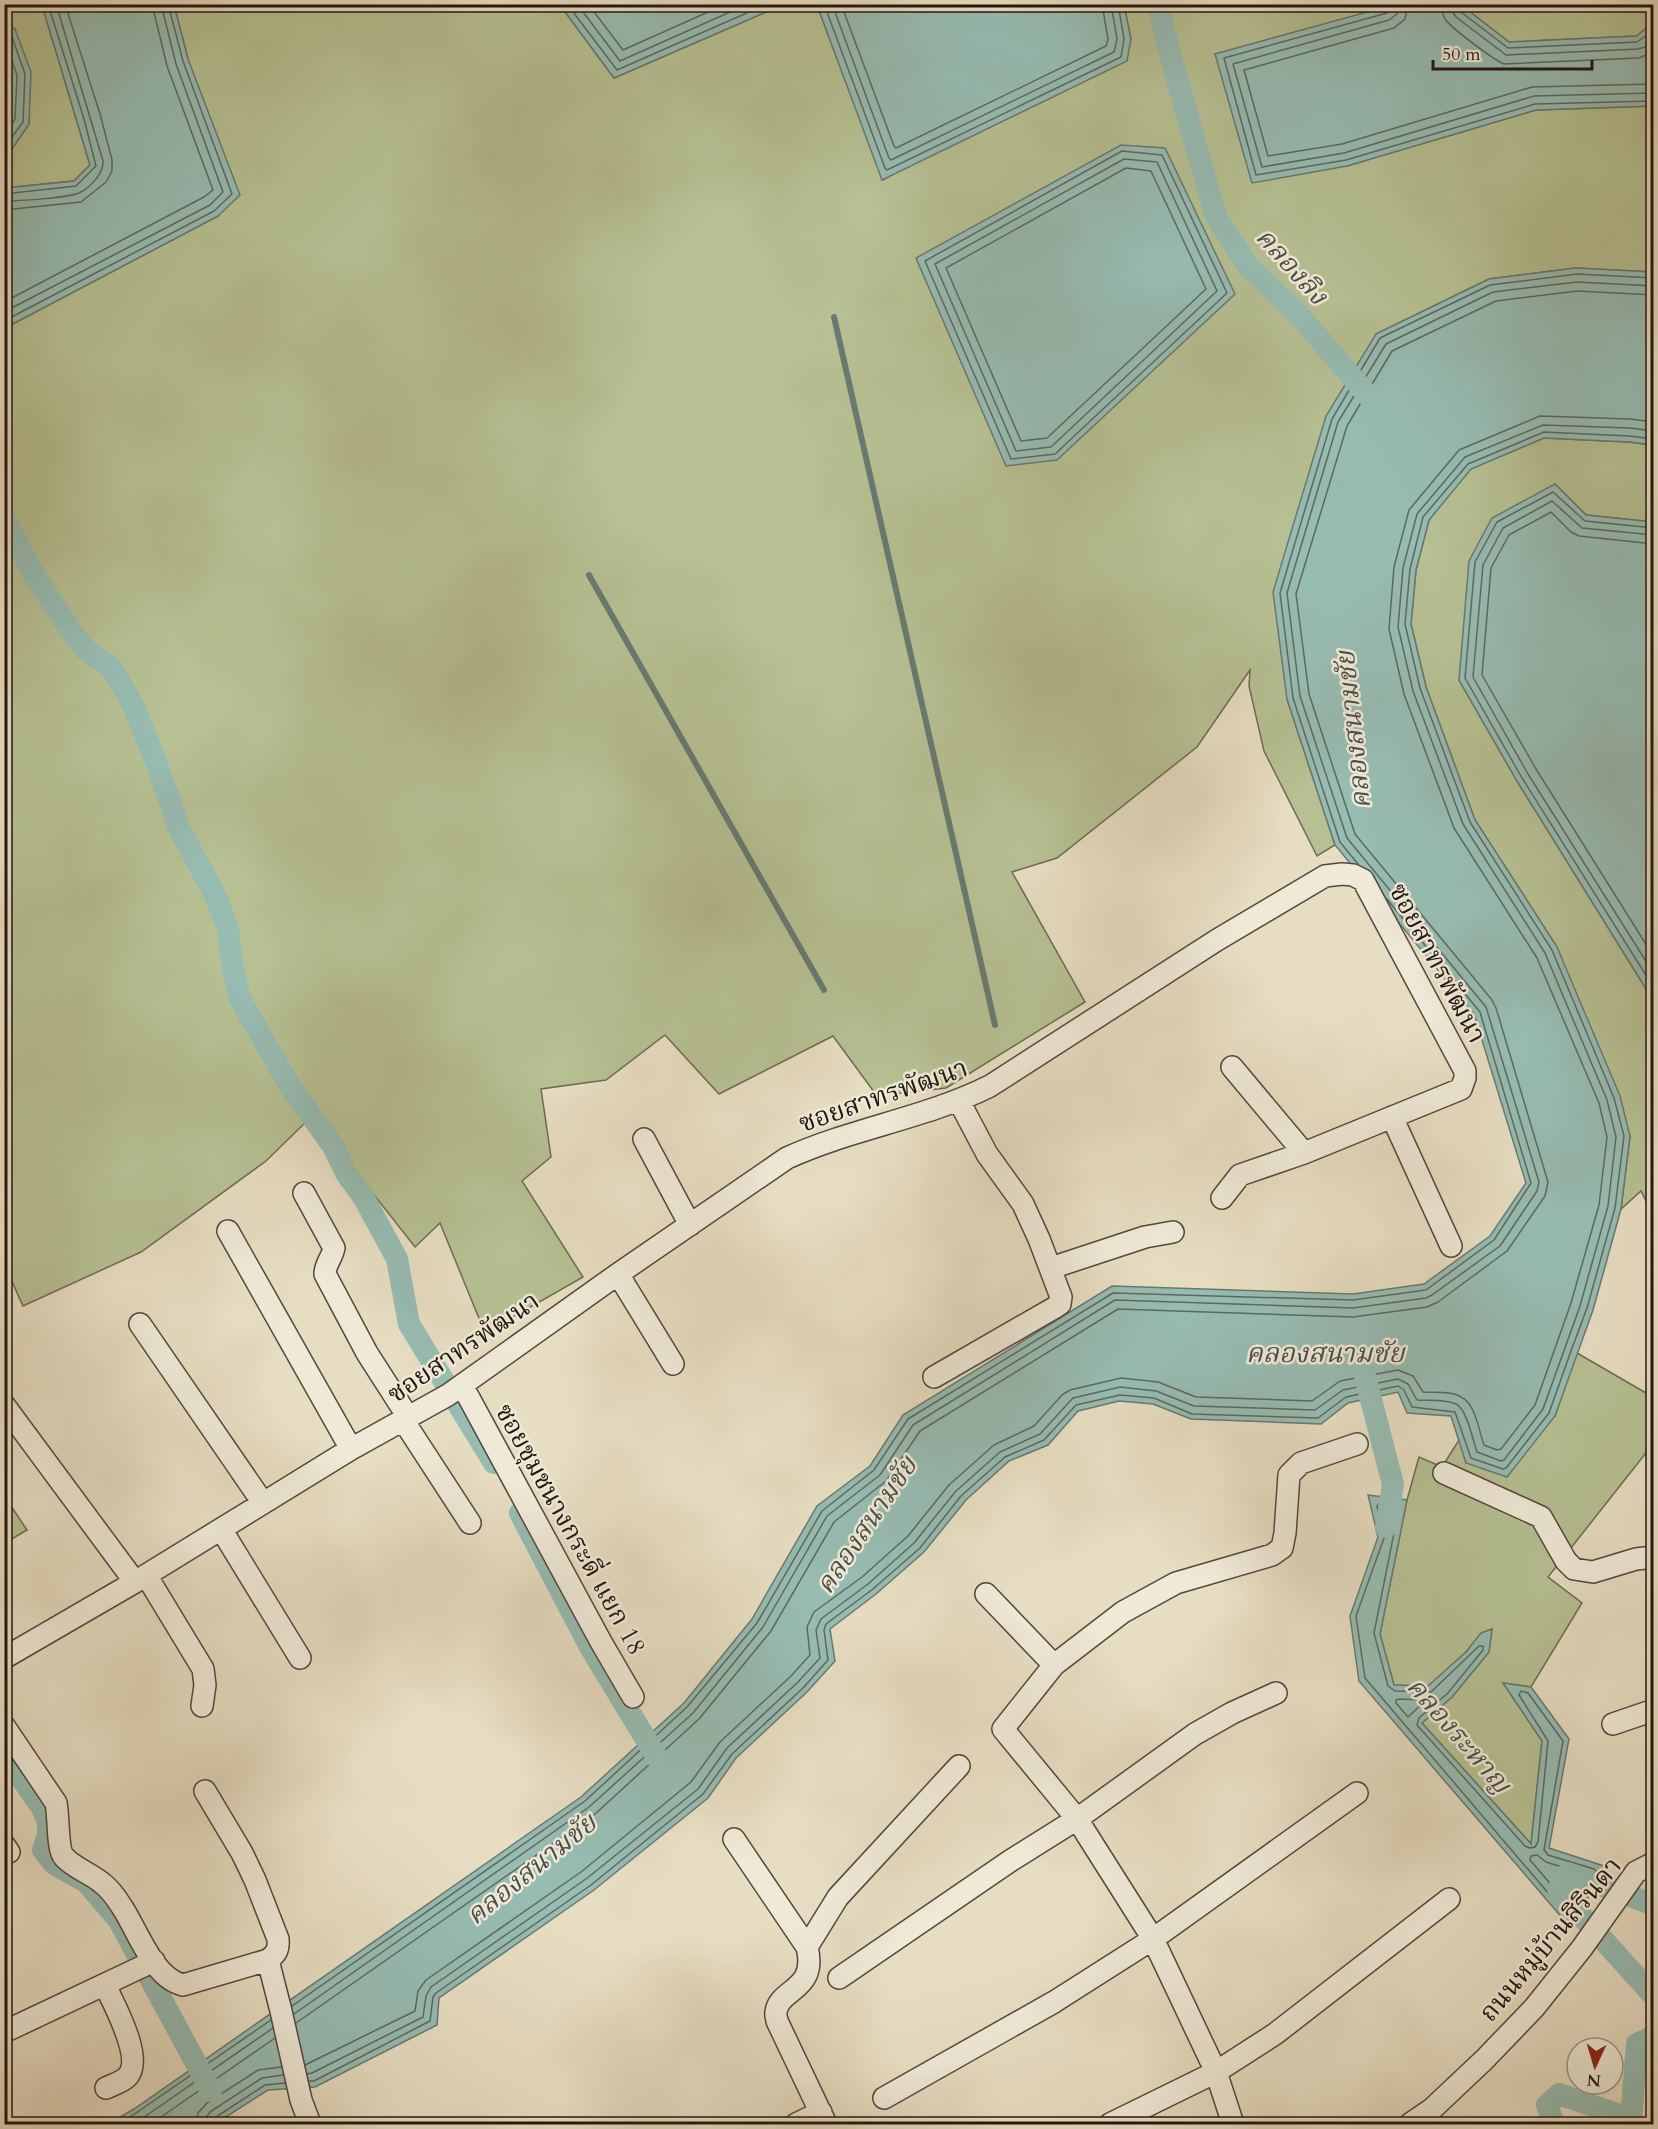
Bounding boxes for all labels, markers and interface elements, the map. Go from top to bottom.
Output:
scale bar [1433,33,1592,71]
text: 50 m [1442,42,1481,67]
water label: คลองลิง [1247,220,1337,314]
water label: คลองสนามชัย [1327,647,1380,811]
street label: ซอยสาทรพัฒนา [1381,877,1494,1049]
street label: ซอยสาทรพัฒนา [794,1050,972,1141]
street label: ซอยสาทรพัฒนา [380,1284,546,1411]
water label: คลองสนามชัย [1246,1335,1406,1372]
street label: ซอยชุมชนางกระดี่ แยก 18 [487,1396,656,1661]
water label: คลองสนามชัย [807,1448,927,1601]
water label: คลองระหาญ [1398,1669,1520,1802]
water label: คลองสนามชัย [458,1804,606,1934]
street label: ถนนหมู่บ้านสิรินดา [1471,1849,1630,2029]
north arrow [1565,2036,1625,2096]
text: N [1586,2069,1602,2091]

